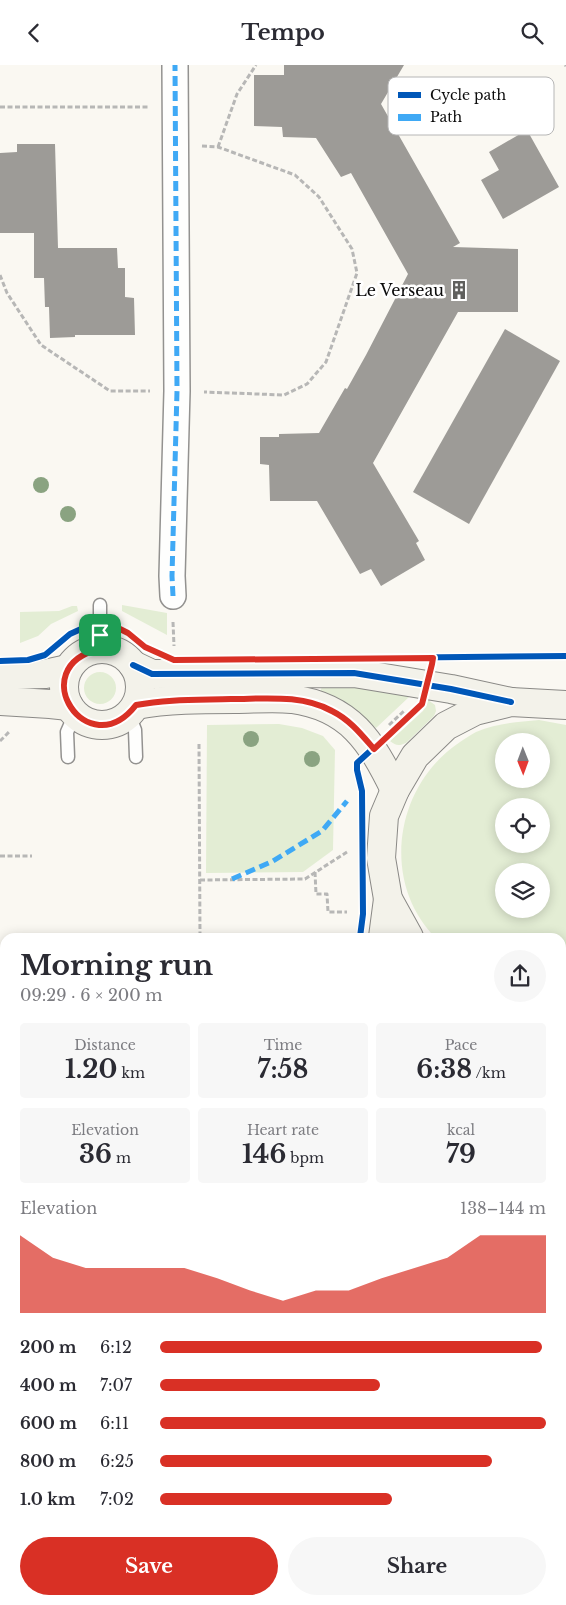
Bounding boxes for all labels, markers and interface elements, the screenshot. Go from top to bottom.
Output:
icon: back [20,19,48,47]
text: Tempo [241,19,325,46]
icon: search [518,19,546,47]
legend [388,77,554,135]
text: Cycle path [430,86,507,104]
text: Path [430,108,462,126]
building icon: Le Verseau [448,279,470,301]
place label: Le Verseau [355,280,444,300]
pin [79,614,121,656]
icon: arrive [86,621,114,649]
north arrow [495,733,550,787]
map controls [495,733,550,918]
button: locate [495,798,550,853]
button: layers [495,863,550,918]
text: Morning run [20,948,213,983]
button: share [494,950,546,1002]
text: 09:29 · 6 × 200 m [20,985,162,1005]
text: Distance [74,1036,136,1054]
text: Time [264,1036,302,1054]
text: Pace [445,1036,477,1054]
text: 1.20 [65,1054,117,1085]
text: 7:58 [258,1054,308,1085]
text: 6:38 [416,1054,472,1085]
text: km [117,1064,145,1082]
text: /km [472,1064,506,1082]
text: Elevation [71,1121,139,1139]
text: Heart rate [247,1121,319,1139]
text: kcal [447,1121,475,1139]
text: 36 [79,1139,112,1170]
text: 146 [242,1139,286,1170]
text: 79 [446,1139,476,1170]
text: m [112,1149,131,1167]
text: bpm [286,1149,324,1167]
text: Elevation [20,1198,97,1218]
text: 138–144 m [460,1198,546,1218]
text: 200 m [20,1337,77,1357]
text: 6:12 [100,1337,132,1357]
text: 400 m [20,1375,77,1395]
text: 7:07 [100,1375,132,1395]
text: 600 m [20,1413,77,1433]
text: 6:11 [100,1413,129,1433]
text: 800 m [20,1451,76,1471]
text: 6:25 [100,1451,134,1471]
text: 1.0 km [20,1489,75,1509]
text: 7:02 [100,1489,134,1509]
button: Save [20,1537,278,1595]
button: Share [288,1537,546,1595]

